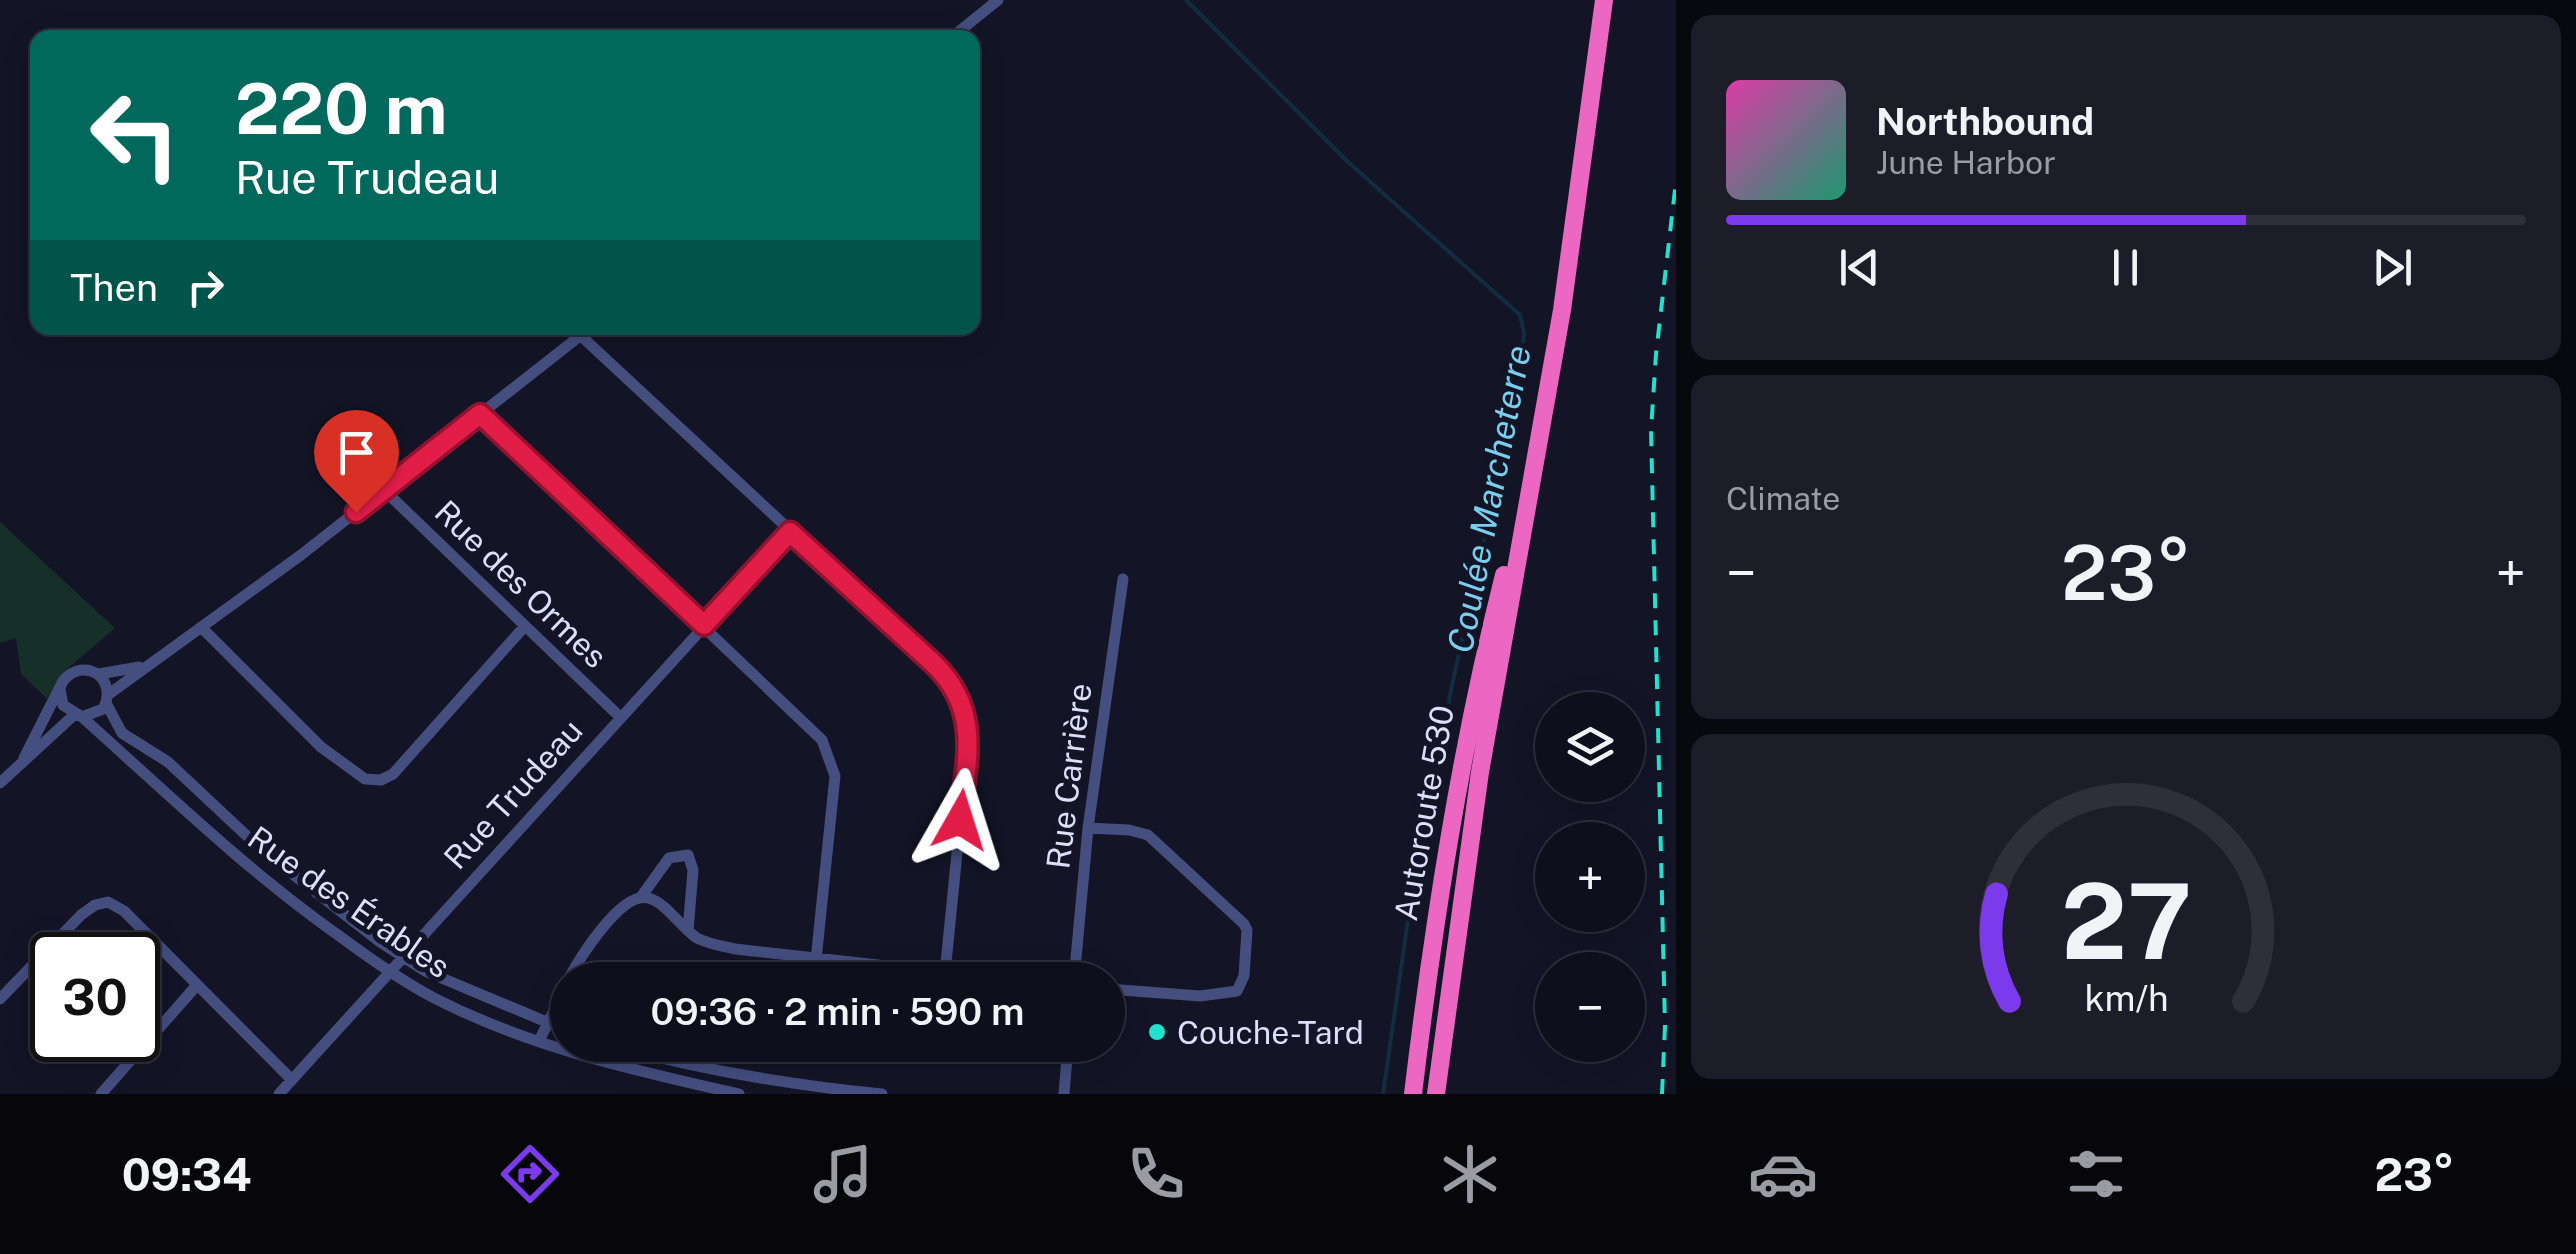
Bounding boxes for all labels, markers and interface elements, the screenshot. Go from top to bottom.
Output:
text: 220 m [235,67,448,150]
icon: left [70,70,200,200]
text: Northbound [1876,99,2094,144]
text: June Harbor [1876,144,2056,181]
text: Rue Trudeau [235,151,499,204]
icon: previous [1832,240,1887,295]
icon: pause [2098,240,2153,295]
icon: next [2365,240,2420,295]
icon: right [178,260,233,315]
text: Then [70,265,158,310]
water label: Coulée Marcheterre [1439,342,1539,656]
pin [314,410,399,513]
icon: arrive [329,425,384,480]
text: Climate [1726,480,1840,517]
street label: Rue des Ormes [428,493,614,675]
text: 23° [2061,529,2191,617]
text: − [1726,541,1757,605]
text: + [2495,541,2526,605]
street label: Rue Carrière [1039,681,1099,871]
map controls [1535,692,1645,1062]
button: layers [1535,692,1645,802]
street label: Autoroute 530 [1387,703,1461,923]
street label: Rue Trudeau [436,712,590,876]
position arrow [908,768,1012,872]
street label: Rue des Érables [241,819,457,985]
button: + [1535,822,1645,932]
text: 27 [2060,860,2192,982]
speed limit sign: 30 [30,932,160,1062]
button: − [1535,952,1645,1062]
text: km/h [2084,977,2168,1019]
text: 09:36 · 2 min · 590 m [650,989,1025,1034]
place label: Couche-Tard [1177,1014,1364,1051]
marker: Couche-Tard [1146,1021,1168,1043]
icon: directions [495,1139,565,1209]
icon: music [808,1139,878,1209]
icon: phone [1121,1139,1191,1209]
icon: climate [1435,1139,1505,1209]
icon: car [1748,1139,1818,1209]
icon: filters [2061,1139,2131,1209]
text: 09:34 [122,1148,252,1201]
text: 23° [2374,1148,2454,1201]

